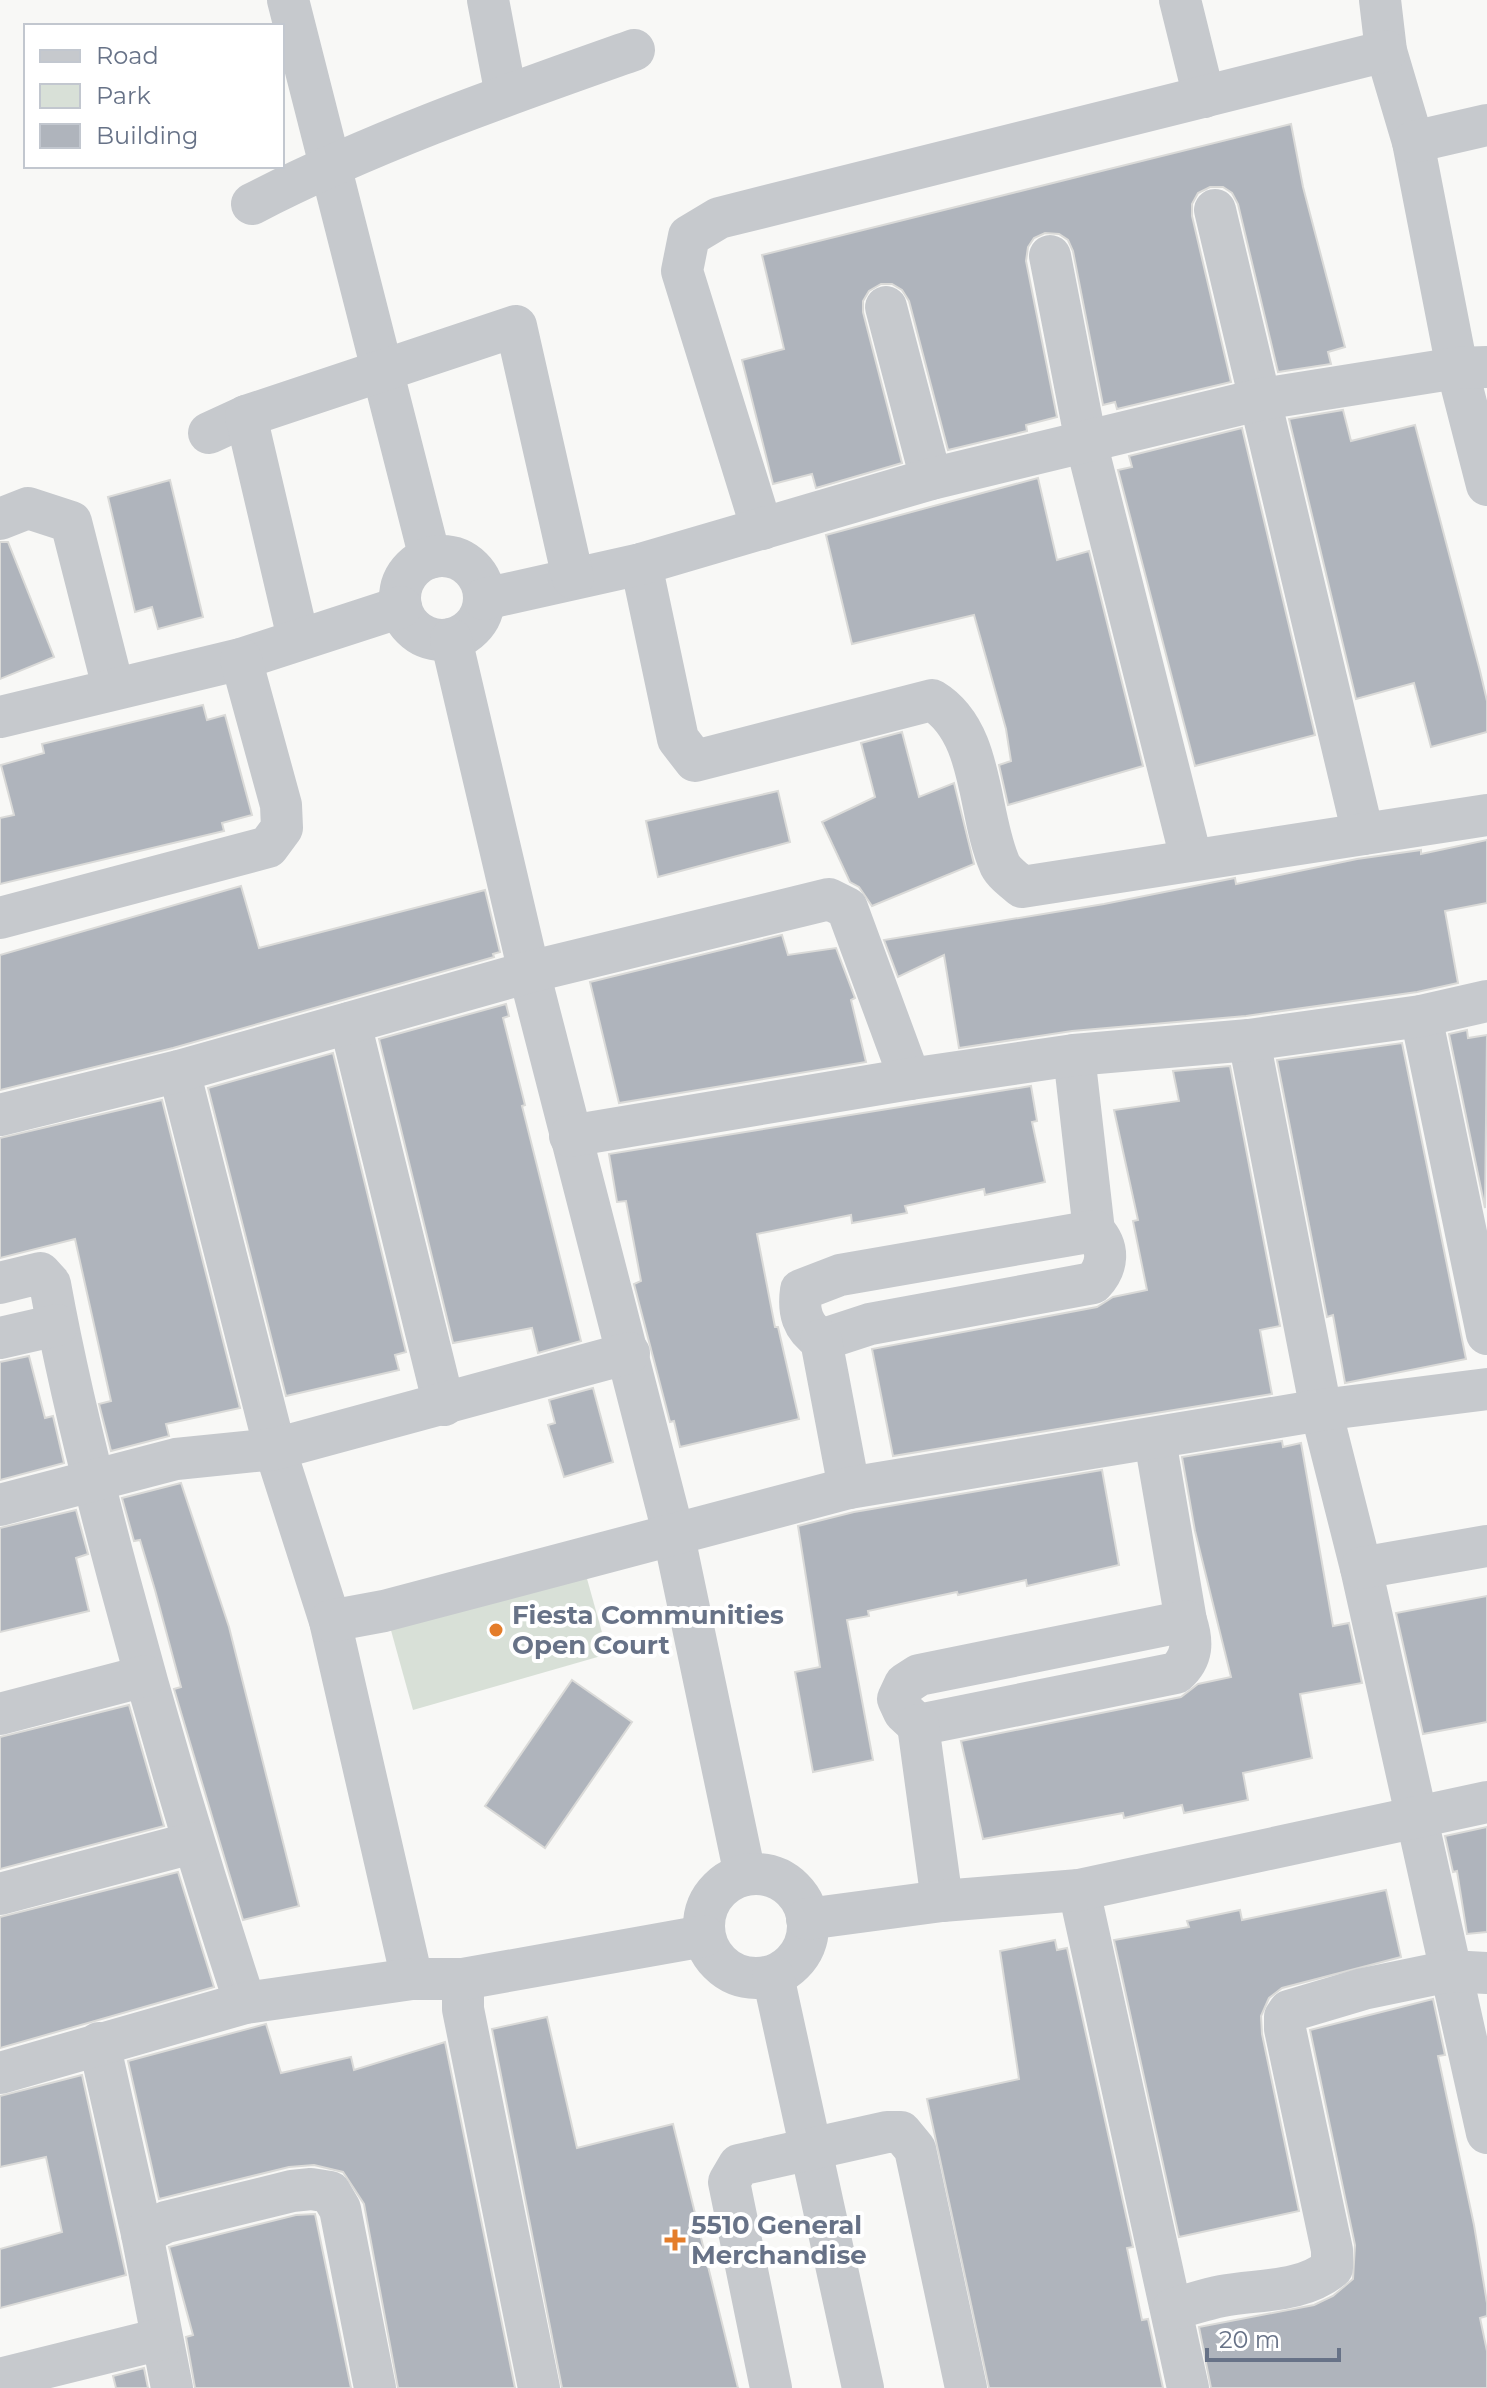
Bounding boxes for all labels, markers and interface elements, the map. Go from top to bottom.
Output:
legend [24,24,284,168]
text: Road [96,41,159,70]
text: Park [96,81,151,110]
text: Building [96,121,199,150]
place label: Fiesta Communities Open Court [512,1599,784,1661]
marker: Fiesta Communities Open Court [487,1621,505,1639]
place label: 5510 General Merchandise [691,2209,867,2271]
marker: 5510 General Merchandise [666,2231,684,2249]
scale bar [1207,2312,1339,2362]
text: 20 m [1219,2325,1280,2354]

